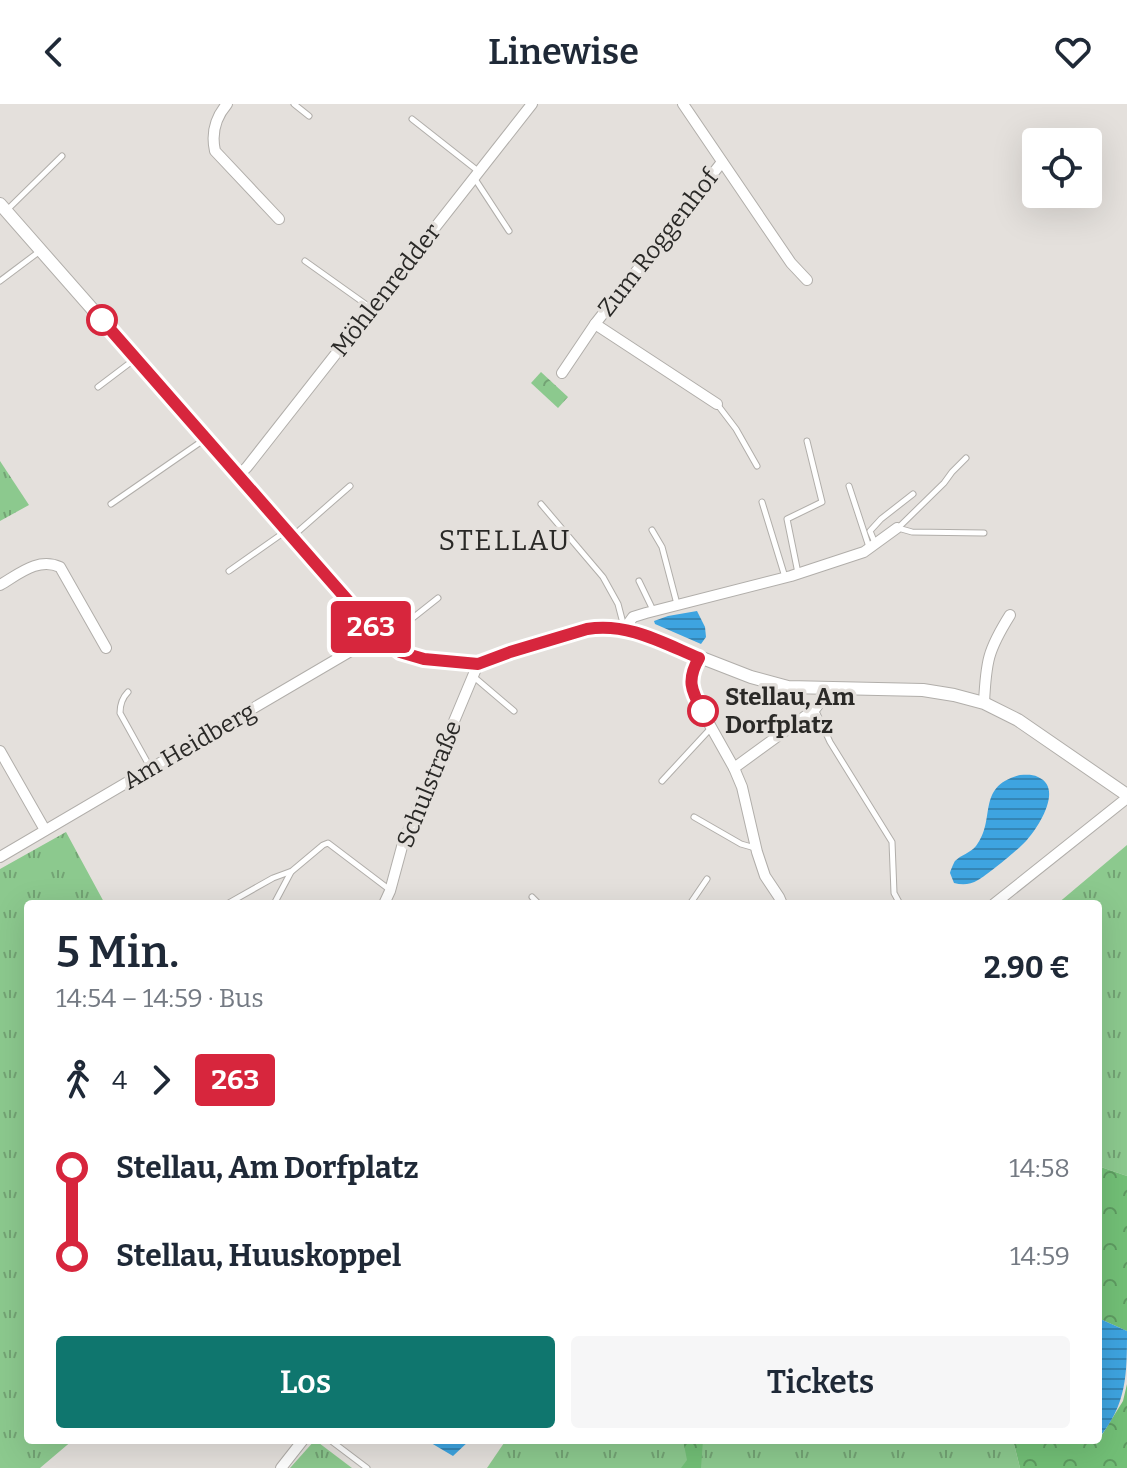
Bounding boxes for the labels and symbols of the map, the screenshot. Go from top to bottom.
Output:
street label: Zum Roggenhof [592,163,725,322]
street label: Möhlenredder [326,218,447,362]
unlabelled marker [87,305,117,335]
district label: STELLAU [439,524,571,557]
line badge: 263 [325,601,417,653]
place label: Stellau, Am Dorfplatz [725,683,855,739]
marker: Stellau, Am Dorfplatz [688,696,718,726]
street label: Am Heidberg [118,697,260,795]
street label: Schulstraße [391,716,467,852]

